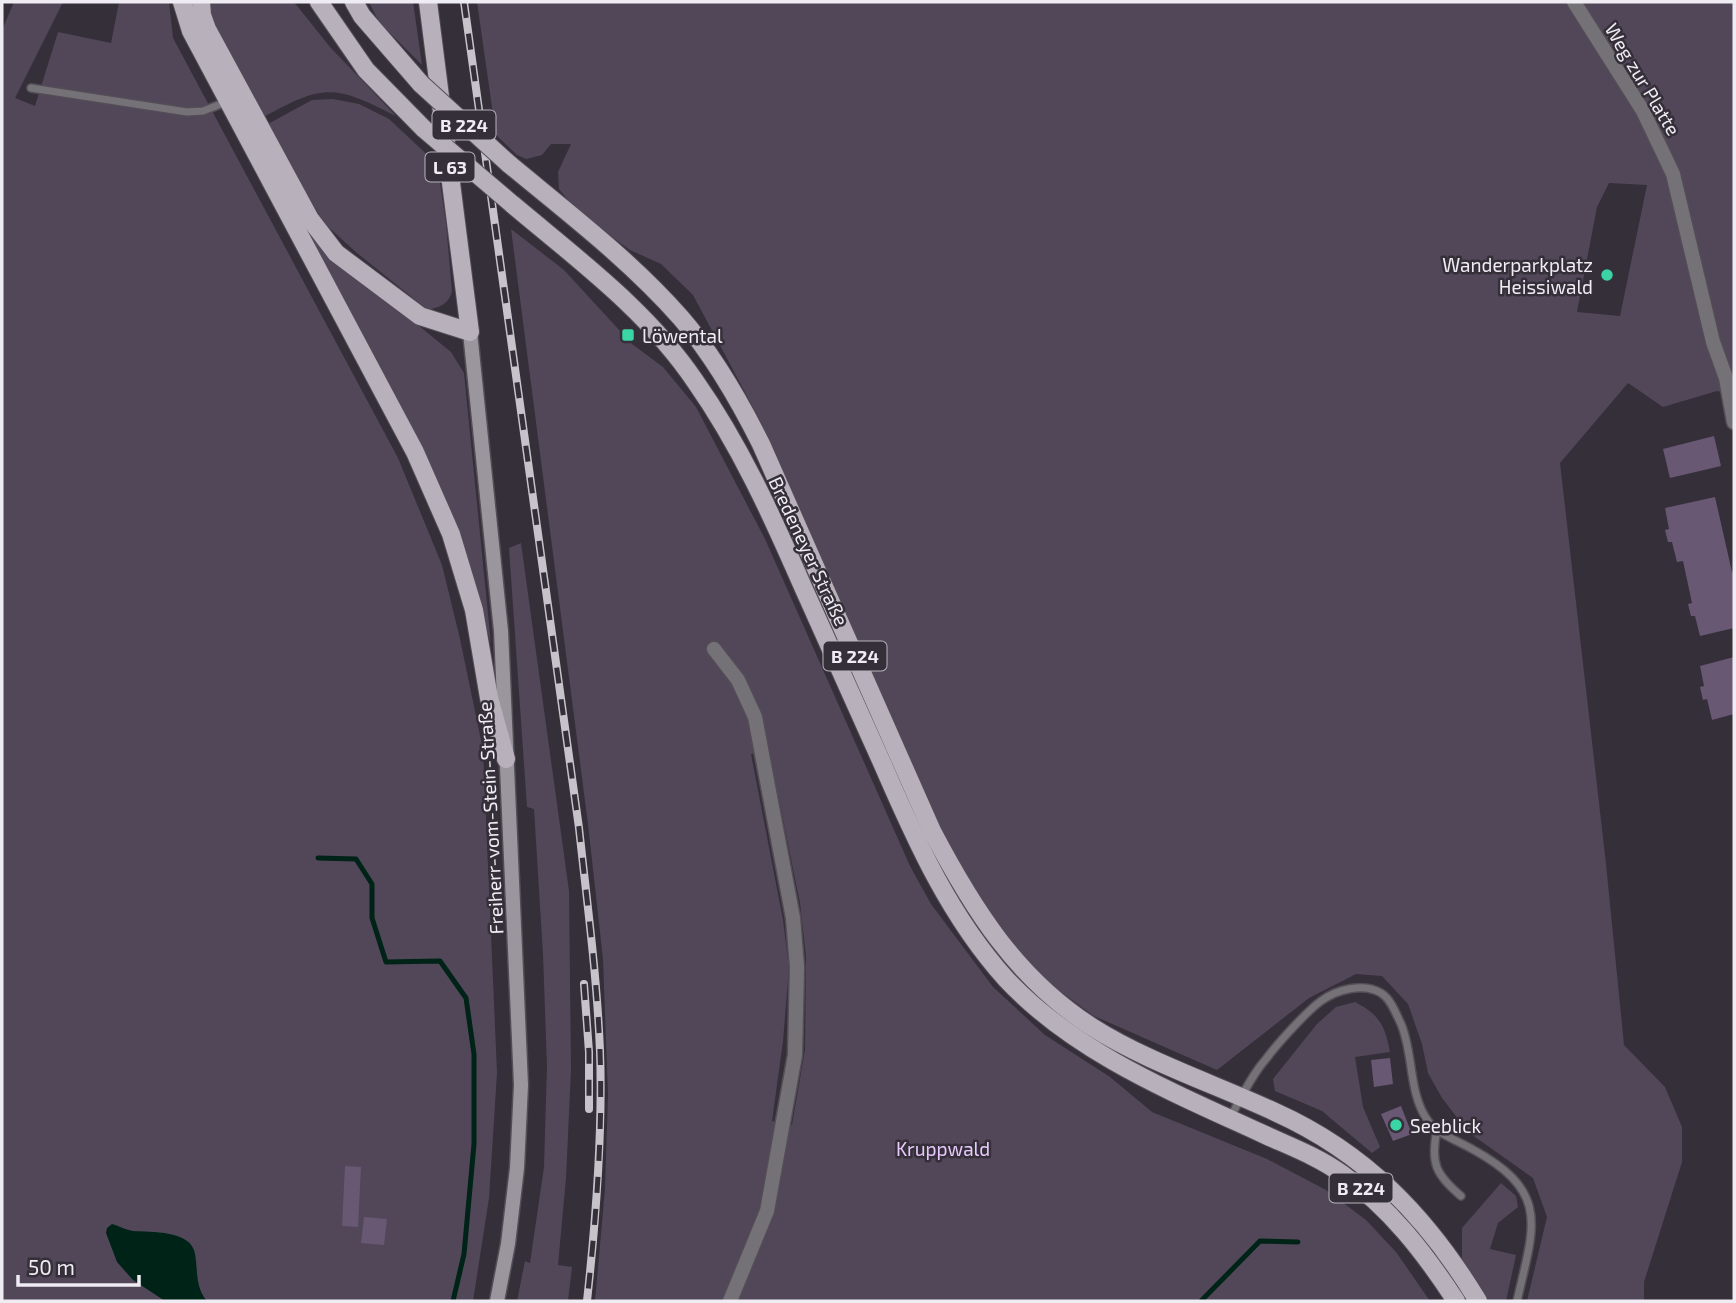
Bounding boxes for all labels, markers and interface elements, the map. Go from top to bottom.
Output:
street label: Weg zur Platte [1601,19,1685,139]
road number: B 224 [433,110,496,140]
road number: L 63 [426,152,475,182]
place label: Wanderparkplatz Heissiwald [1442,253,1593,298]
marker: Wanderparkplatz Heissiwald [1599,267,1615,283]
place label: Löwental [642,324,723,347]
marker: Löwental [620,327,636,343]
street label: Bredeneyer Straße [764,473,854,629]
road number: B 224 [824,642,886,670]
street label: Freiherr-vom-Stein-Straße [472,701,508,935]
place label: Seeblick [1410,1114,1482,1137]
marker: Seeblick [1388,1117,1404,1133]
park label: Kruppwald [896,1137,990,1160]
road number: B 224 [1330,1174,1392,1203]
scale bar [18,1244,138,1288]
text: 50 m [28,1254,75,1279]

